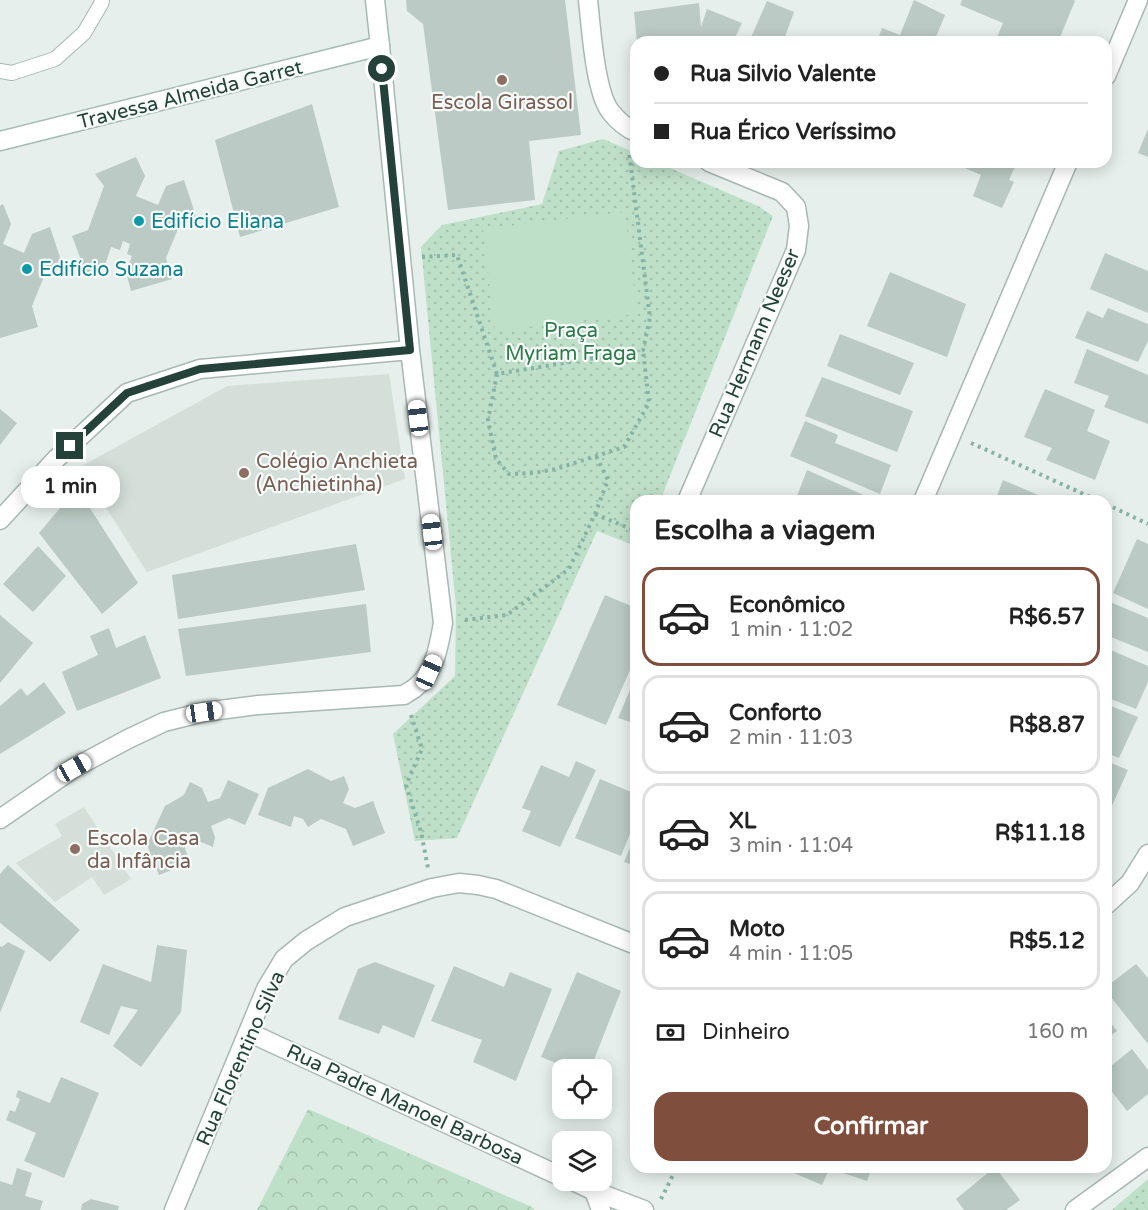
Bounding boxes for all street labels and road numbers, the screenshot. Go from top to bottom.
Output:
street label: Travessa Almeida Garret [75,55,306,135]
street label: Rua Hermann Neeser [704,245,806,441]
street label: Rua Florentino Silva [192,967,290,1149]
street label: Rua Padre Manoel Barbosa [282,1039,527,1170]

